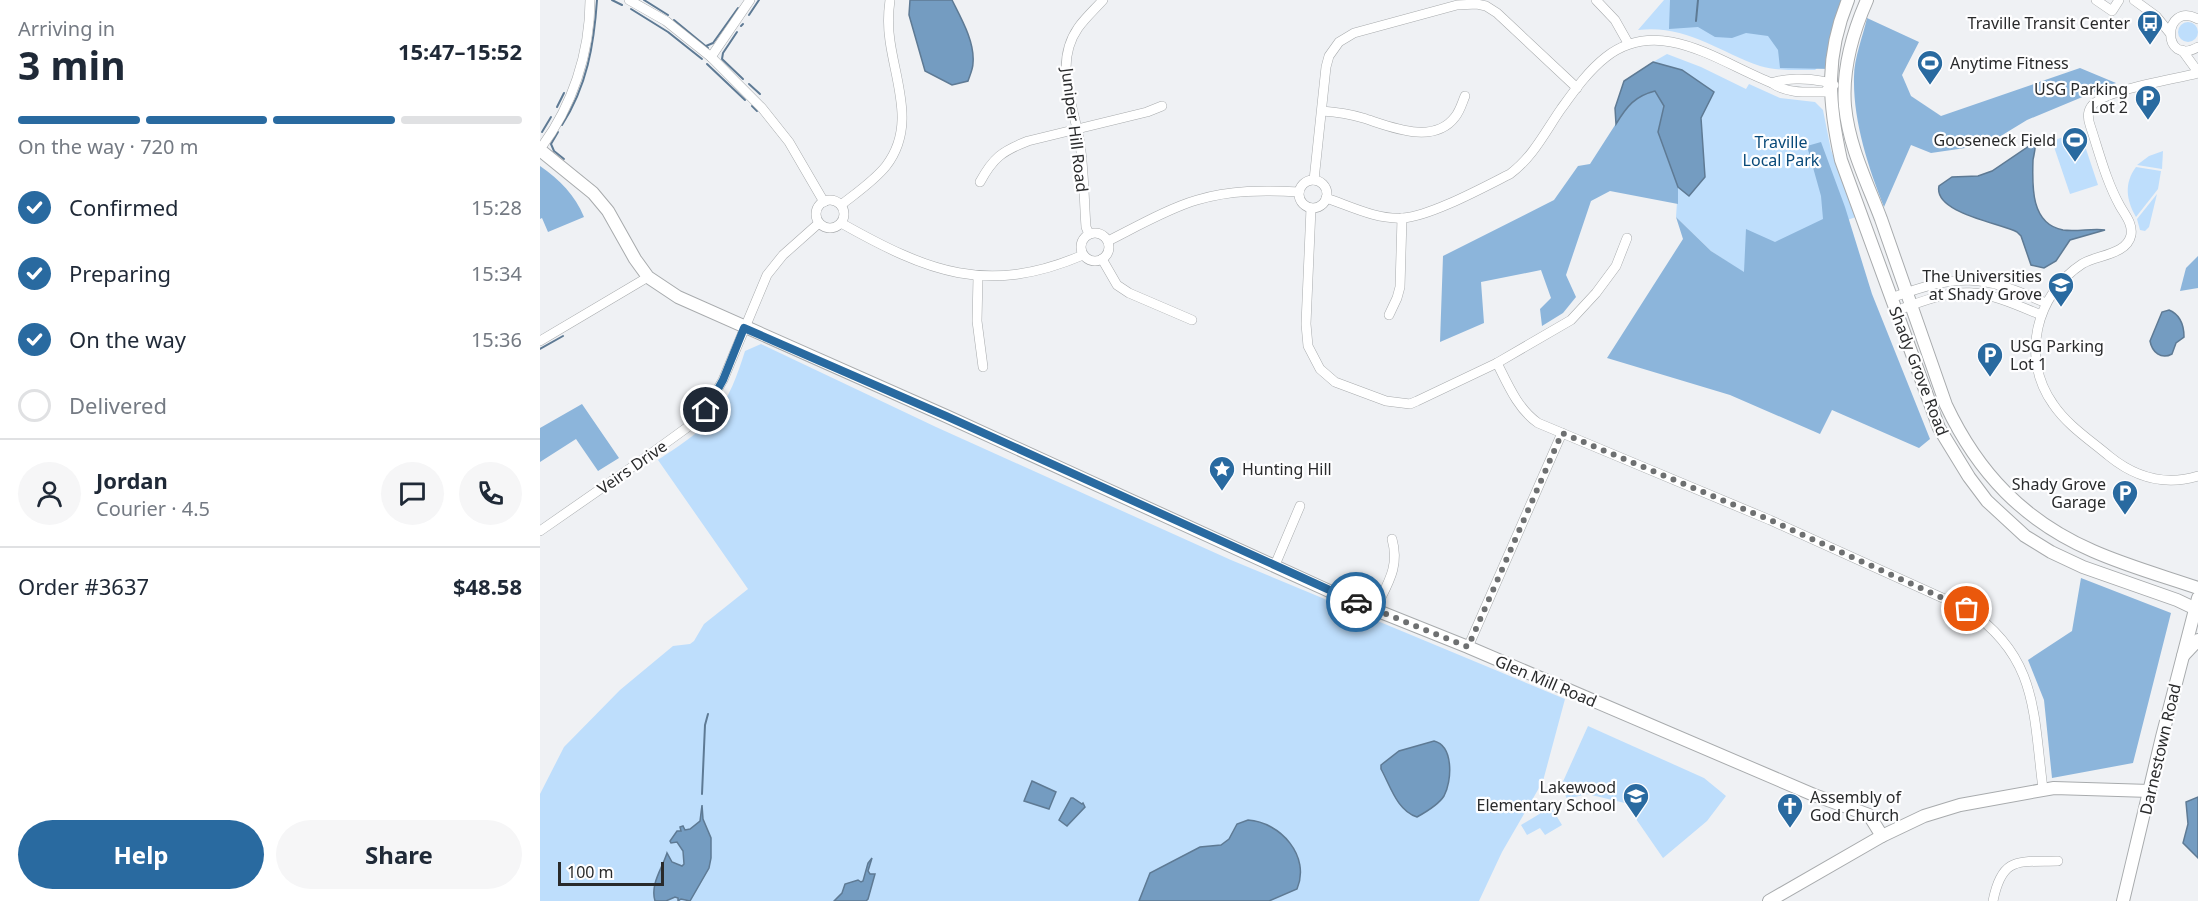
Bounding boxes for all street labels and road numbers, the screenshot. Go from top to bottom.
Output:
street label: Juniper Hill Road [1056,65,1094,193]
street label: Shady Grove Road [1884,303,1954,439]
street label: Veirs Drive [593,435,671,499]
street label: Glen Mill Road [1492,650,1600,712]
street label: Darnestown Road [2134,681,2186,817]

